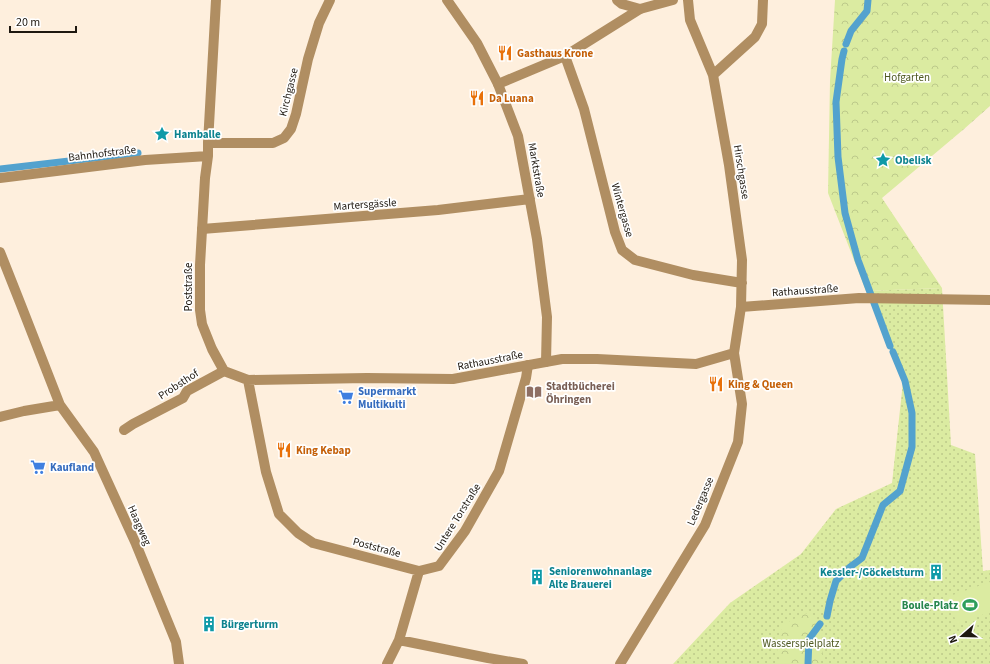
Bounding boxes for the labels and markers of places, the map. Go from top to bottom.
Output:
restaurant icon: Gasthaus Krone [496,44,514,62]
place label: Gasthaus Krone [517,46,593,61]
restaurant icon: Da Luana [468,89,486,107]
place label: Da Luana [489,91,534,106]
place icon: Hamballe [153,125,171,143]
place label: Hamballe [174,127,221,142]
place icon: Obelisk [874,151,892,169]
place label: Obelisk [895,153,932,168]
restaurant icon: King & Queen [707,375,725,393]
place label: King & Queen [728,377,793,392]
place label: Stadtbücherei Öhringen [546,379,615,407]
library icon: Stadtbücherei Öhringen [525,383,543,401]
place label: Supermarkt Multikulti [358,384,417,412]
supermarket icon: Supermarkt Multikulti [337,388,355,406]
restaurant icon: King Kebap [275,441,293,459]
place label: King Kebap [296,443,351,458]
supermarket icon: Kaufland [29,458,47,476]
place label: Kaufland [50,460,94,475]
building icon: Kessler-/Göckelsturm [927,563,945,581]
place label: Seniorenwohnanlage Alte Brauerei [548,564,652,592]
place label: Kessler-/Göckelsturm [820,565,924,580]
building icon: Seniorenwohnanlage Alte Brauerei [528,568,546,586]
sports icon: Boule-Platz [961,596,979,614]
place label: Boule-Platz [902,598,958,613]
building icon: Bürgerturm [200,615,218,633]
place label: Bürgerturm [221,617,278,632]

